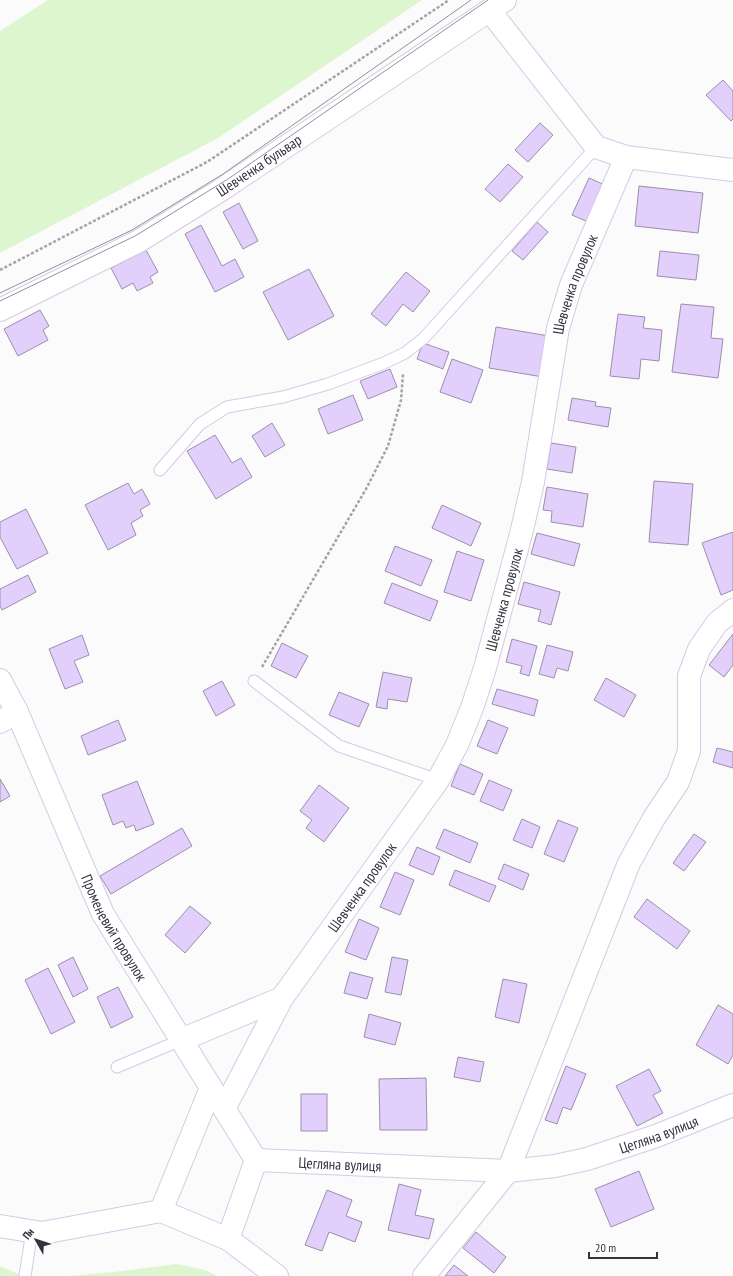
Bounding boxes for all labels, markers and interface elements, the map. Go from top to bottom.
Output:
street label: Шевченка бульвар [212,130,305,200]
street label: Шевченка провулок [548,231,601,336]
street label: Шевченка провулок [480,546,526,653]
street label: Шевченка провулок [323,838,400,935]
street label: Променевий провулок [78,871,152,985]
street label: Цегляна вулиця [617,1111,701,1157]
street label: Цегляна вулиця [298,1152,382,1175]
north arrow [16,1220,56,1260]
text: Пн [19,1225,37,1242]
scale bar [589,1234,657,1260]
text: 20 m [595,1240,616,1255]

